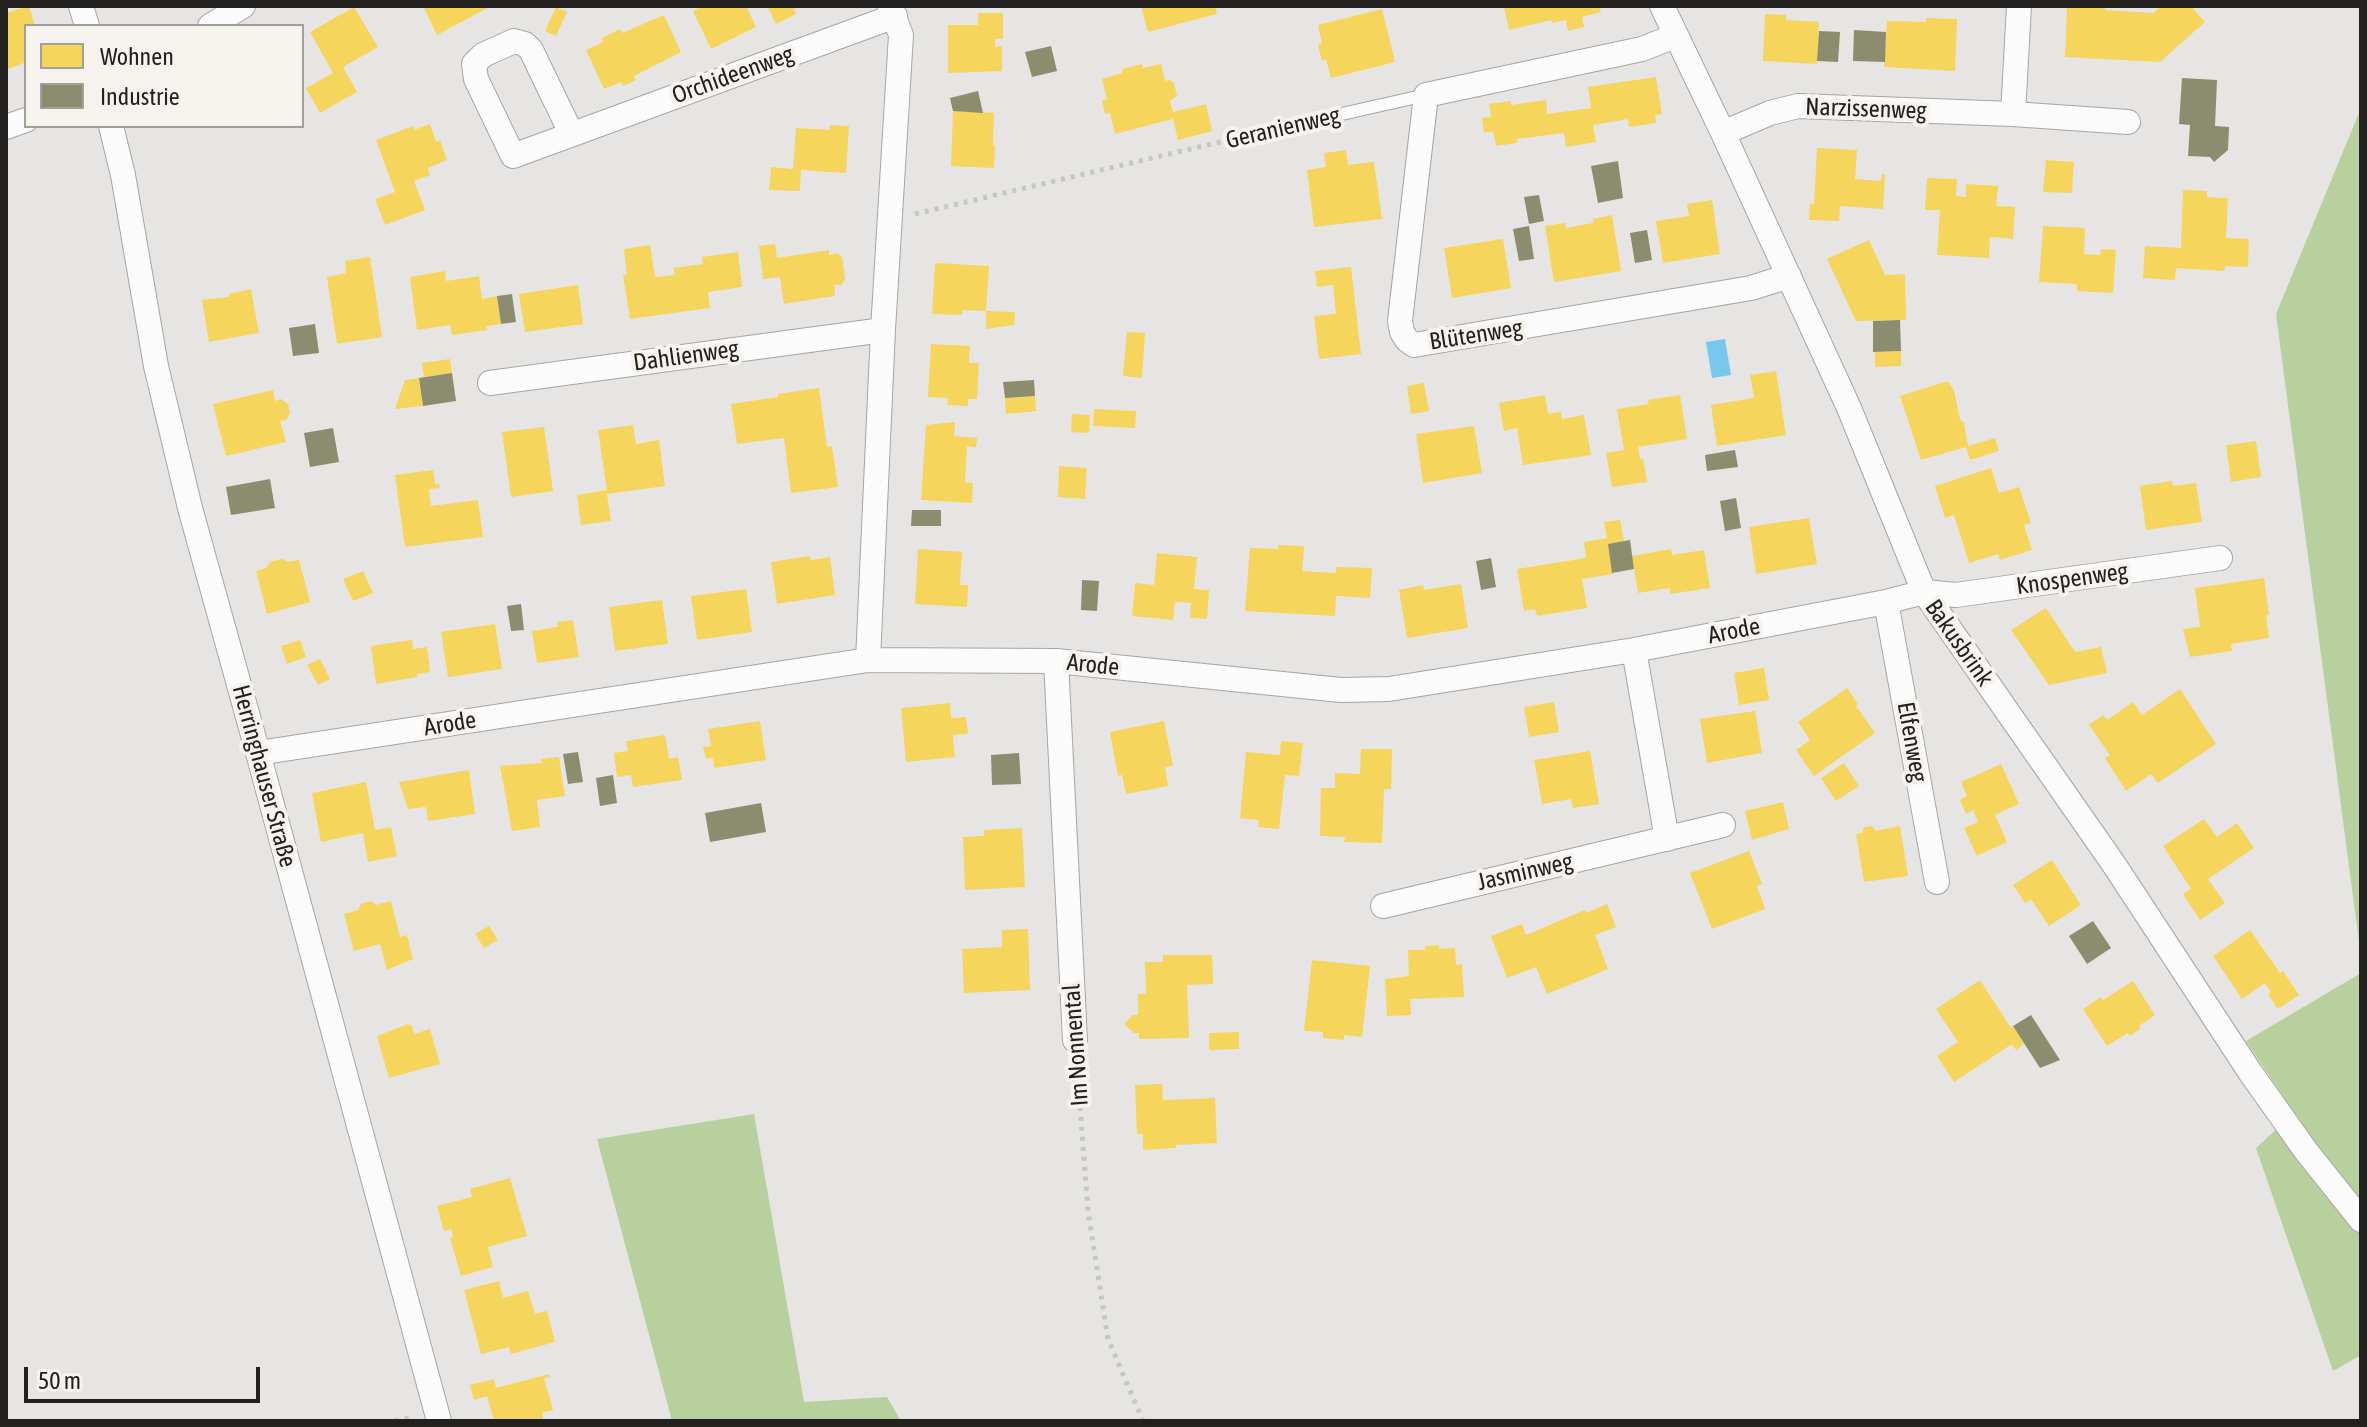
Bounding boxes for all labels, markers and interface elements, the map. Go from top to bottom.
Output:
legend [24,24,304,128]
street label: Orchideenweg [668,40,798,110]
text: Wohnen [100,43,174,70]
text: Industrie [100,83,180,110]
street label: Narzissenweg [1805,92,1927,126]
street label: Geranienweg [1223,101,1343,155]
street label: Blütenweg [1427,313,1525,357]
street label: Dahlienweg [632,334,740,378]
street label: Knospenweg [2014,557,2130,601]
street label: Bakusbrink [1919,594,1999,692]
street label: Arode [1706,612,1762,650]
street label: Arode [1065,648,1121,682]
street label: Herringhauser Straße [226,682,302,870]
street label: Elfenweg [1891,700,1933,784]
street label: Arode [422,706,478,742]
street label: Jasminweg [1474,847,1576,897]
street label: Im Nonnental [1057,983,1095,1107]
scale bar [28,1351,264,1401]
text: 50 m [38,1367,81,1394]

